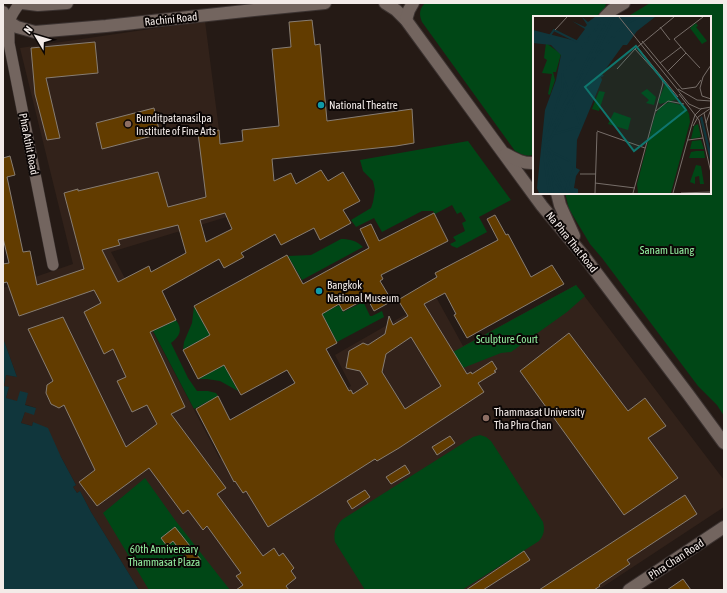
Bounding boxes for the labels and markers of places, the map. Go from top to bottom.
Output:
place label: National Theatre [329,99,398,111]
marker: National Theatre [316,100,326,110]
place label: Bunditpatanasilpa Institute of Fine Arts [136,112,216,137]
marker: Bunditpatanasilpa Institute of Fine Arts [123,119,133,129]
place label: Bangkok National Museum [327,279,399,304]
marker: Bangkok National Museum [314,286,324,296]
place label: Thammasat University Tha Phra Chan [494,406,585,431]
marker: Thammasat University Tha Phra Chan [481,413,491,423]

